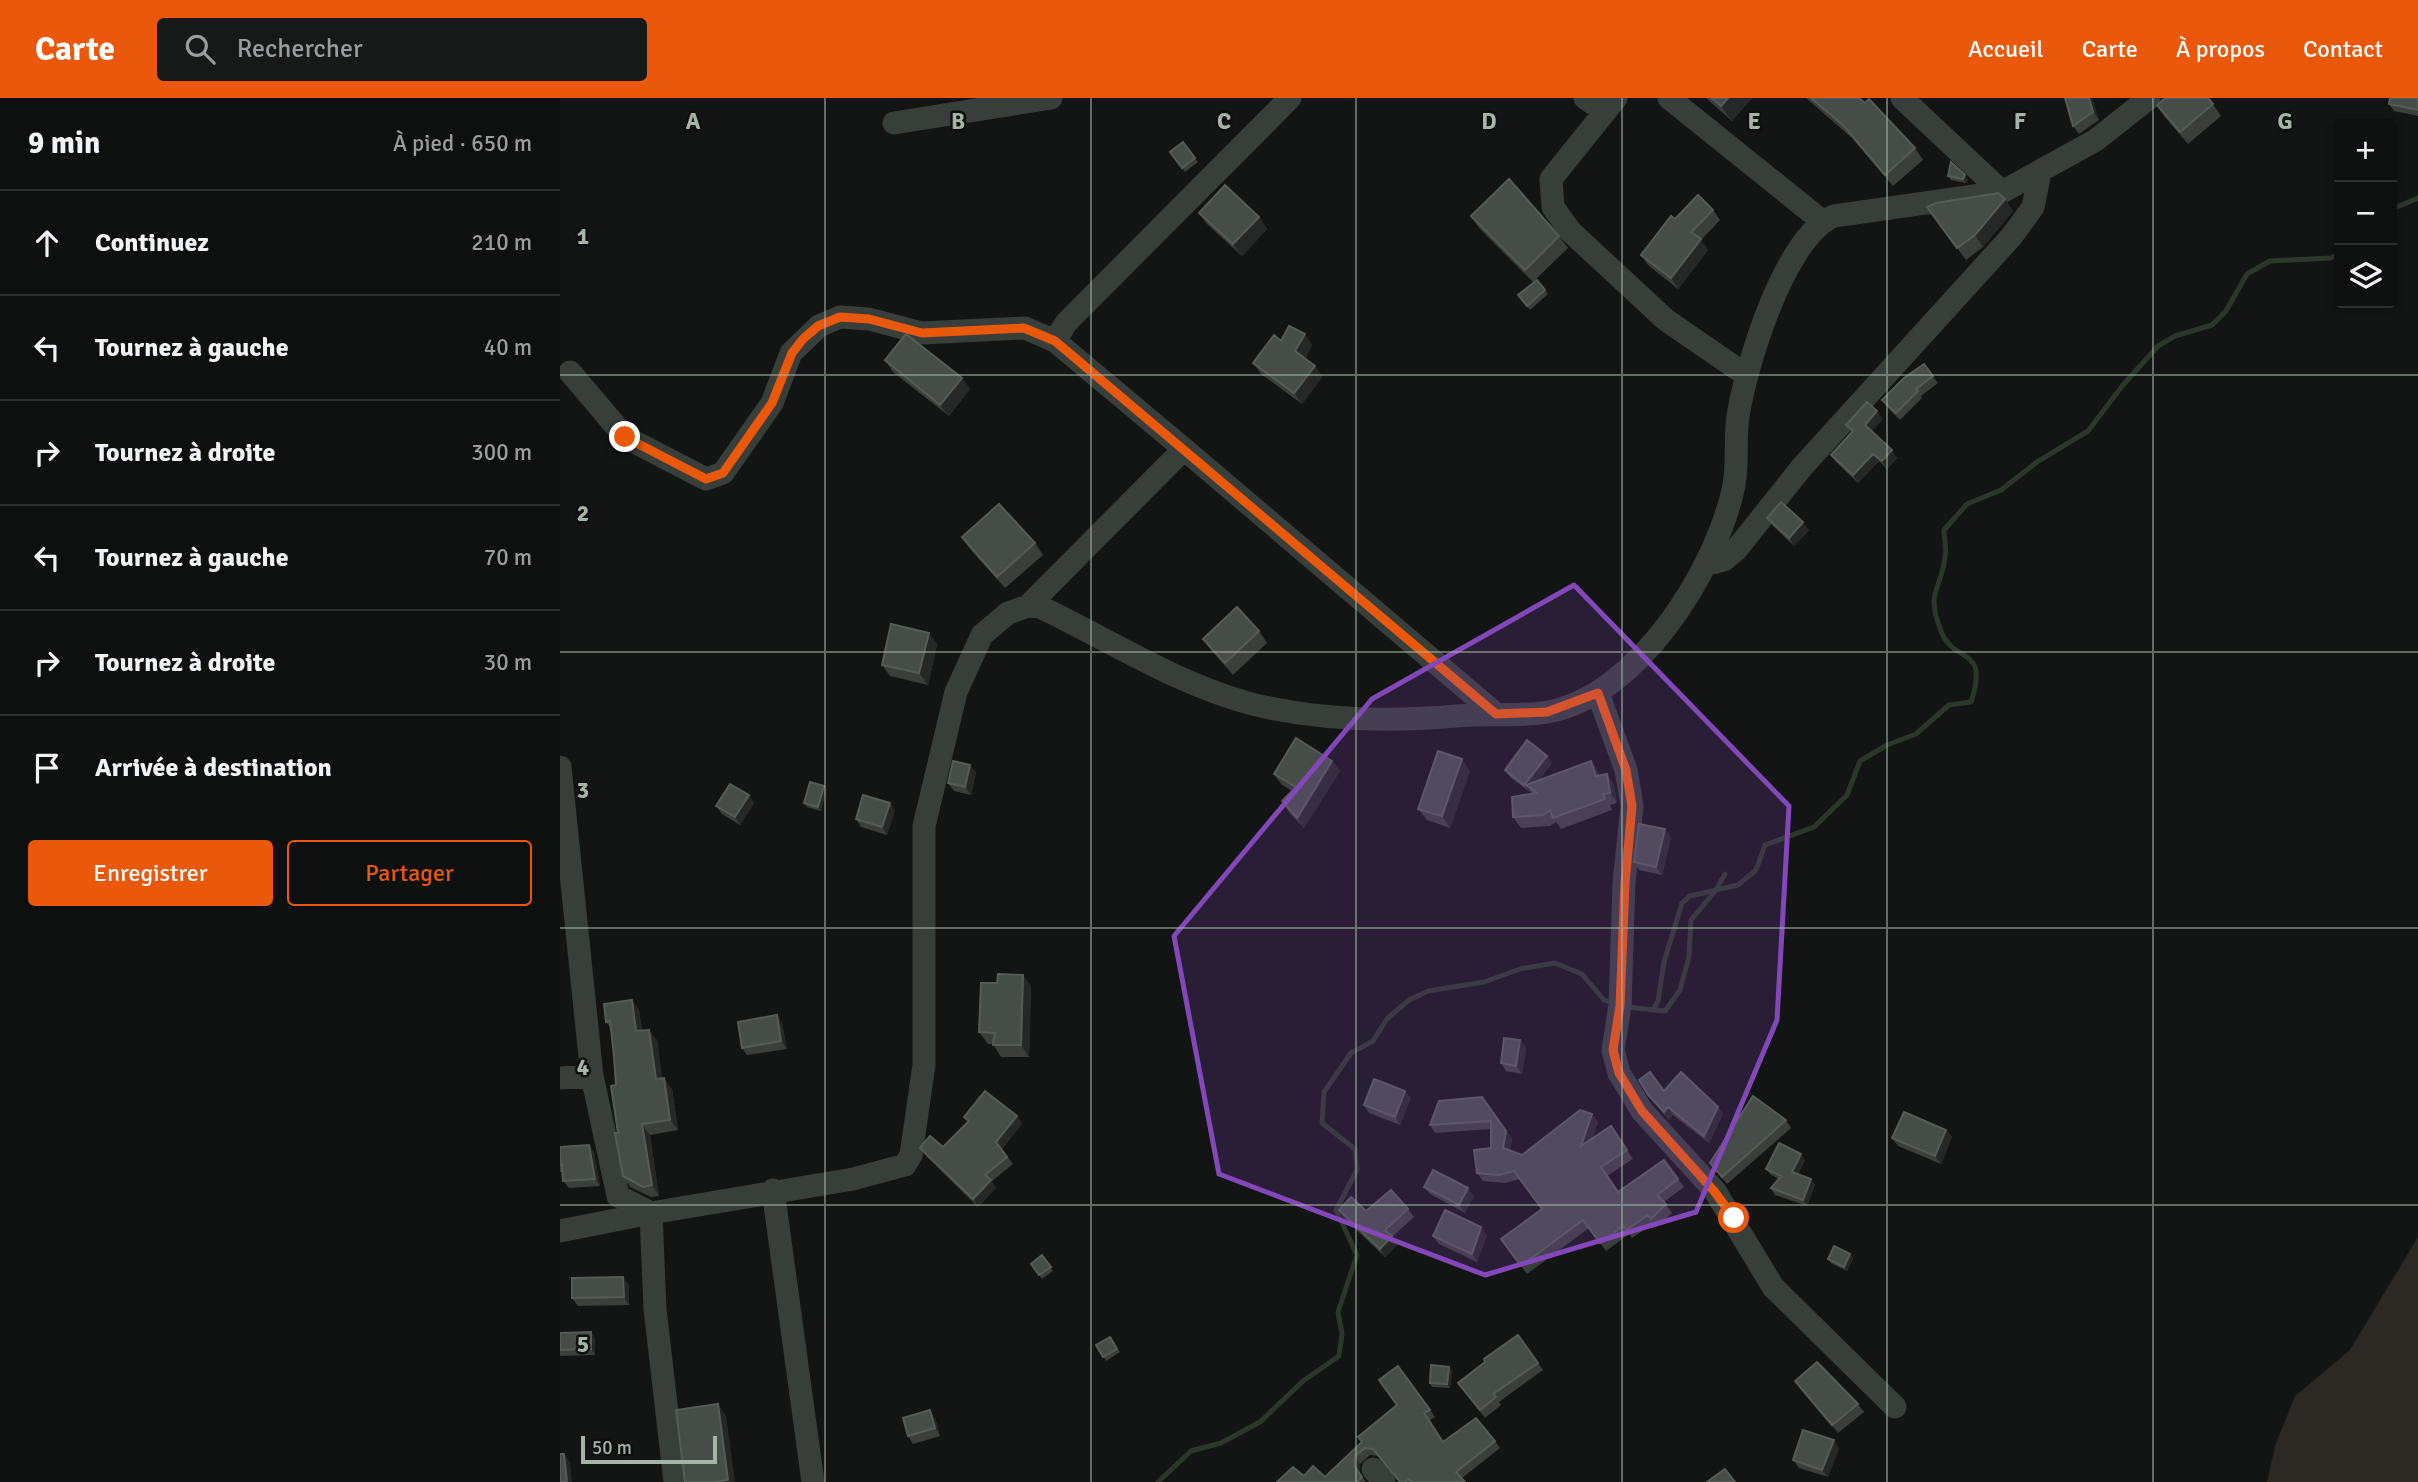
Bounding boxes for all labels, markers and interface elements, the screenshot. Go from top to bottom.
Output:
search box [157,18,647,81]
text: Carte [35,29,115,70]
icon: search [181,30,219,68]
text: Rechercher [237,33,363,65]
text: Accueil [1968,34,2044,64]
text: Carte [2082,34,2138,64]
text: À propos [2176,34,2265,64]
text: Contact [2303,34,2383,64]
text: A [686,107,701,136]
text: B [951,107,965,136]
text: C [1217,107,1231,136]
text: D [1481,107,1497,136]
text: E [1747,107,1761,136]
text: F [2014,107,2026,136]
text: G [2277,107,2293,136]
map controls [2334,119,2397,308]
button: + [2334,119,2397,182]
text: 9 min [28,125,100,162]
text: À pied · 650 m [393,129,532,158]
button: − [2334,182,2397,245]
text: 1 [577,222,589,251]
icon: ahead [28,224,66,262]
text: Continuez [95,227,209,259]
text: 210 m [471,228,532,257]
button: layers [2334,245,2397,308]
icon: left [28,329,66,367]
text: Tournez à gauche [95,332,289,364]
text: 40 m [484,333,532,362]
route end [609,421,640,452]
icon: right [28,434,66,472]
text: Tournez à droite [95,437,275,469]
text: 300 m [471,438,532,467]
text: 2 [577,499,589,528]
icon: left [28,539,66,577]
text: Tournez à gauche [95,542,289,574]
text: 70 m [484,543,532,572]
icon: right [28,644,66,682]
text: Tournez à droite [95,647,275,679]
text: 30 m [484,648,532,677]
icon: arrive [28,749,66,787]
text: Arrivée à destination [95,752,332,784]
text: 3 [577,776,589,805]
button: Enregistrer [28,840,273,906]
button: Partager [287,840,532,906]
text: 4 [577,1053,589,1082]
route start [1718,1202,1749,1233]
text: 5 [577,1330,589,1359]
scale bar [581,1433,718,1465]
text: 50 m [592,1436,632,1460]

